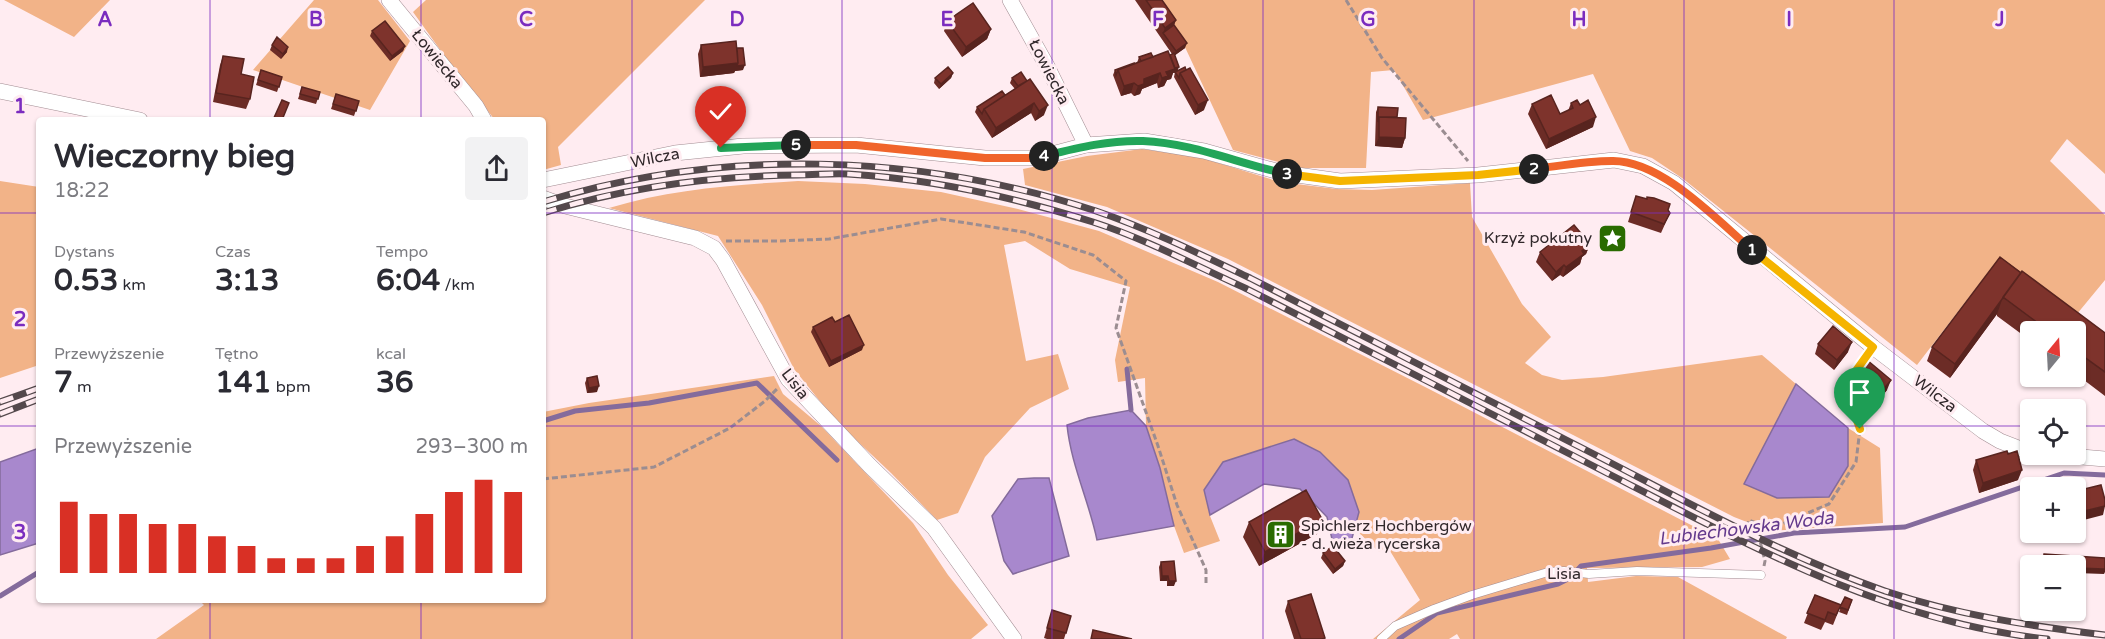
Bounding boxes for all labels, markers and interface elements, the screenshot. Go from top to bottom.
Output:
text: A [98,8,113,32]
text: B [309,8,323,32]
text: C [519,8,533,32]
text: D [729,8,745,32]
text: E [941,8,954,32]
text: F [1152,8,1164,32]
text: G [1360,8,1376,32]
text: H [1571,8,1587,32]
text: I [1786,8,1792,32]
text: J [1994,8,2005,32]
street label: Łowiecka [407,25,467,93]
street label: Łowiecka [1024,36,1074,108]
pin [695,86,746,148]
text: 1 [14,95,26,119]
icon: check [704,95,737,128]
pin: 5 [781,130,811,160]
text: 5 [791,135,801,155]
text: Wieczorny bieg [54,137,295,176]
button: share [465,137,528,200]
pin: 4 [1029,141,1059,171]
street label: Wilcza [629,143,681,173]
text: 4 [1039,146,1049,166]
pin: 2 [1519,154,1549,184]
pin: 3 [1272,159,1302,189]
text: 2 [1529,159,1539,179]
text: 3 [1282,164,1292,184]
text: 18:22 [54,179,109,203]
place icon: Krzyż pokutny [1597,222,1629,254]
place label: Krzyż pokutny [1484,228,1592,248]
pin: 1 [1737,235,1767,265]
text: 1 [1747,240,1757,260]
text: Dystans [54,242,115,262]
text: Czas [215,242,251,262]
text: Tempo [376,242,428,262]
text: 0.53 [54,262,118,299]
text: 3:13 [215,262,279,299]
text: 6:04 [376,262,440,299]
text: km [118,275,146,295]
text: /km [440,275,475,295]
text: 2 [14,308,26,332]
north arrow [2020,321,2086,387]
map controls [2020,321,2086,621]
text: Przewyższenie [54,344,164,364]
text: Tętno [215,344,258,364]
text: kcal [376,344,406,364]
text: 7 [54,364,73,401]
text: 141 [215,364,272,401]
text: 36 [376,364,414,401]
street label: Lisia [777,365,813,403]
pin [1834,367,1885,429]
street label: Wilcza [1909,371,1961,417]
icon: arrive [1843,376,1876,409]
text: m [73,377,92,397]
text: bpm [272,377,311,397]
button: locate [2020,399,2086,465]
text: Przewyższenie [54,435,192,459]
text: 293–300 m [415,435,528,459]
button: + [2020,477,2086,543]
water label: Lubiechowska Woda [1657,506,1835,550]
place label: Spichlerz Hochbergów - d. wieża rycerska [1301,516,1472,554]
building icon: Spichlerz Hochbergów - d. wieża rycerska [1264,519,1296,551]
text: 3 [14,521,26,545]
button: − [2020,555,2086,621]
street label: Lisia [1547,564,1581,584]

